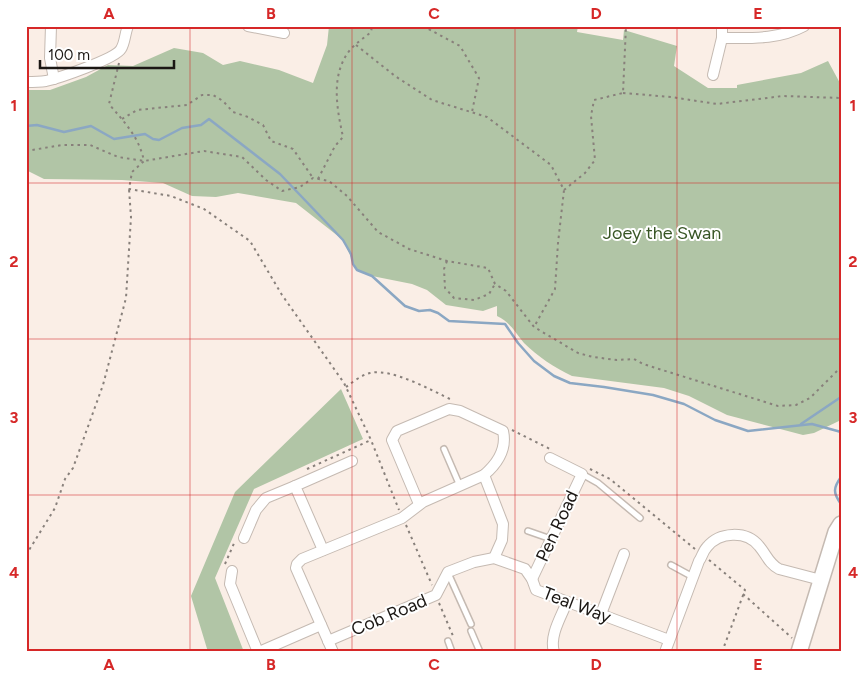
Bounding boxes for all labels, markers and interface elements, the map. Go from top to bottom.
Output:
text: A [103,4,115,23]
text: B [266,4,276,23]
text: C [428,4,440,23]
text: D [590,4,602,23]
text: E [753,4,763,23]
scale bar [40,38,174,70]
text: 100 m [48,46,90,64]
text: 1 [11,96,17,115]
text: 1 [850,96,856,115]
park label: Joey the Swan [603,222,721,244]
text: 2 [9,252,19,271]
text: 2 [848,252,858,271]
text: 3 [10,408,19,427]
text: 3 [849,408,858,427]
street label: Pen Road [531,487,583,565]
text: 4 [9,563,19,582]
text: 4 [848,563,858,582]
street label: Teal Way [540,582,615,628]
street label: Cob Road [348,589,430,641]
text: A [103,655,115,674]
text: B [266,655,276,674]
text: C [428,655,440,674]
text: D [590,655,602,674]
text: E [753,655,763,674]

